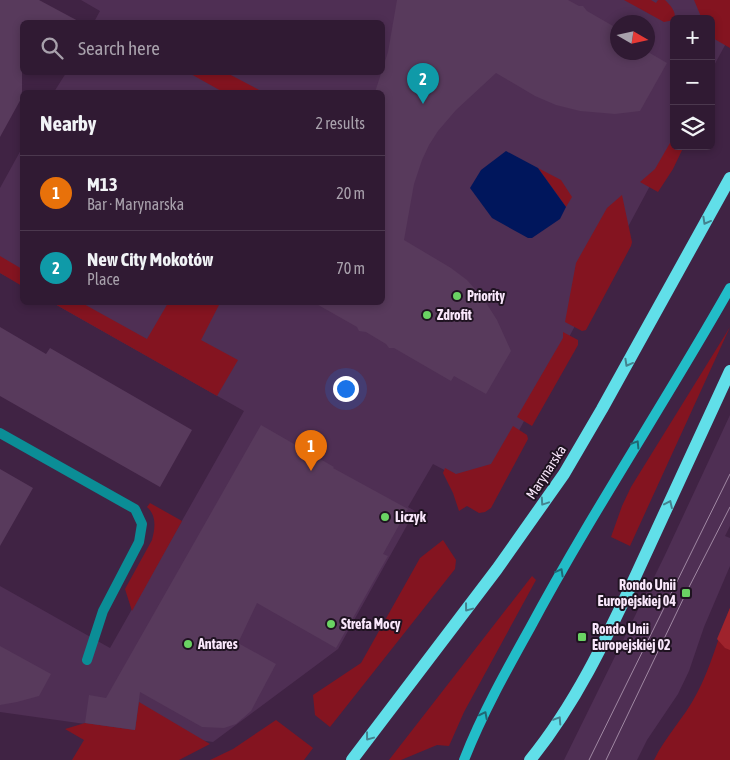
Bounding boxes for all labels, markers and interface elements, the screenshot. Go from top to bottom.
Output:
north arrow [610,15,655,60]
map controls [670,15,715,150]
button: + [670,15,715,60]
search box [20,20,385,75]
icon: search [38,34,66,62]
text: Search here [78,37,160,59]
button: − [670,60,715,105]
pin: 2 [407,63,439,104]
button: layers [670,105,715,150]
text: Nearby [40,111,96,135]
text: 2 results [315,114,365,132]
text: M13 [87,173,118,195]
text: 1 [52,184,60,202]
text: 20 m [336,184,365,202]
text: Bar · Marynarska [87,195,184,213]
one-way arrow [703,215,713,224]
text: New City Mokotów [87,248,213,270]
text: 2 [52,259,60,277]
text: 70 m [336,259,365,277]
text: Place [87,270,120,288]
place label: Priority [467,288,505,304]
marker: Priority [451,290,463,302]
place label: Zdrofit [437,307,472,323]
marker: Zdrofit [421,309,433,321]
one-way arrow [624,358,634,367]
your location [333,376,359,402]
pin: 1 [295,430,327,471]
one-way arrow [630,440,640,449]
street label: Marynarska [523,442,569,502]
one-way arrow [541,497,550,506]
one-way arrow [662,500,673,509]
place label: Liczyk [395,509,427,525]
marker: Liczyk [379,511,391,523]
one-way arrow [554,568,564,577]
place label: Rondo Unii Europejskiej 04 [597,577,676,609]
marker: Rondo Unii Europejskiej 04 [680,587,692,599]
one-way arrow [465,602,474,612]
place label: Strefa Mocy [341,616,401,632]
marker: Strefa Mocy [325,618,337,630]
place label: Rondo Unii Europejskiej 02 [592,621,671,653]
marker: Rondo Unii Europejskiej 02 [576,631,588,643]
place label: Antares [197,636,238,652]
marker: Antares [182,638,194,650]
one-way arrow [478,711,488,720]
one-way arrow [552,716,561,726]
one-way arrow [366,731,375,741]

